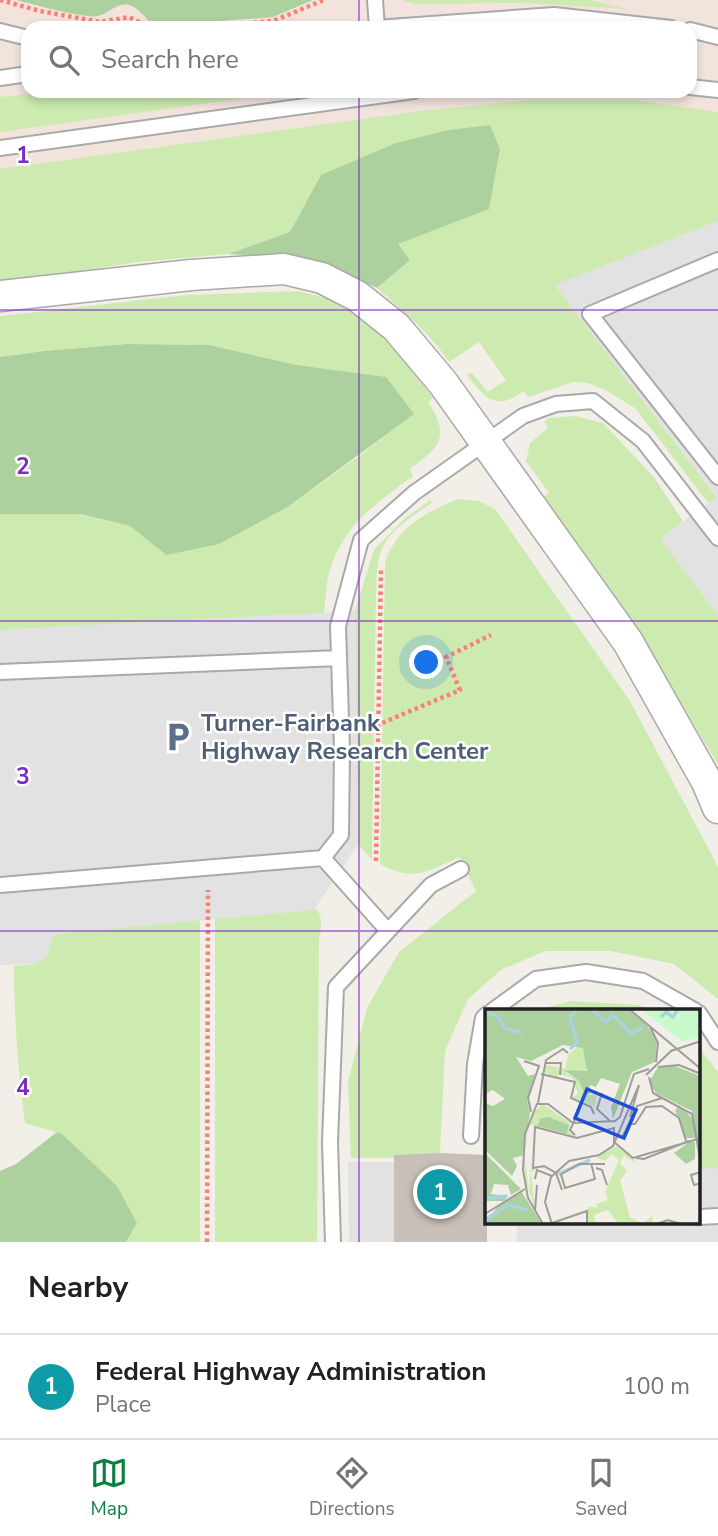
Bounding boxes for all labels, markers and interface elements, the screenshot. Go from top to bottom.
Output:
search box [21,21,697,98]
icon: search [45,41,83,79]
text: Search here [101,42,239,77]
text: 1 [16,140,30,171]
text: 2 [16,451,30,482]
your location [409,645,443,679]
place label: Turner-Fairbank Highway Research Center [201,707,489,767]
parking icon: Turner-Fairbank Highway Research Center [161,720,195,754]
text: 3 [16,761,30,792]
inset map [485,1009,700,1224]
text: 4 [16,1072,30,1103]
pin: 1 [417,1166,463,1218]
text: Nearby [28,1267,128,1308]
text: Federal Highway Administration [95,1354,486,1389]
text: 1 [44,1371,58,1402]
text: 100 m [623,1371,690,1402]
text: Place [95,1389,151,1420]
tab: Map [90,1454,128,1522]
tab: Directions [309,1454,395,1522]
tab: Saved [575,1454,628,1522]

